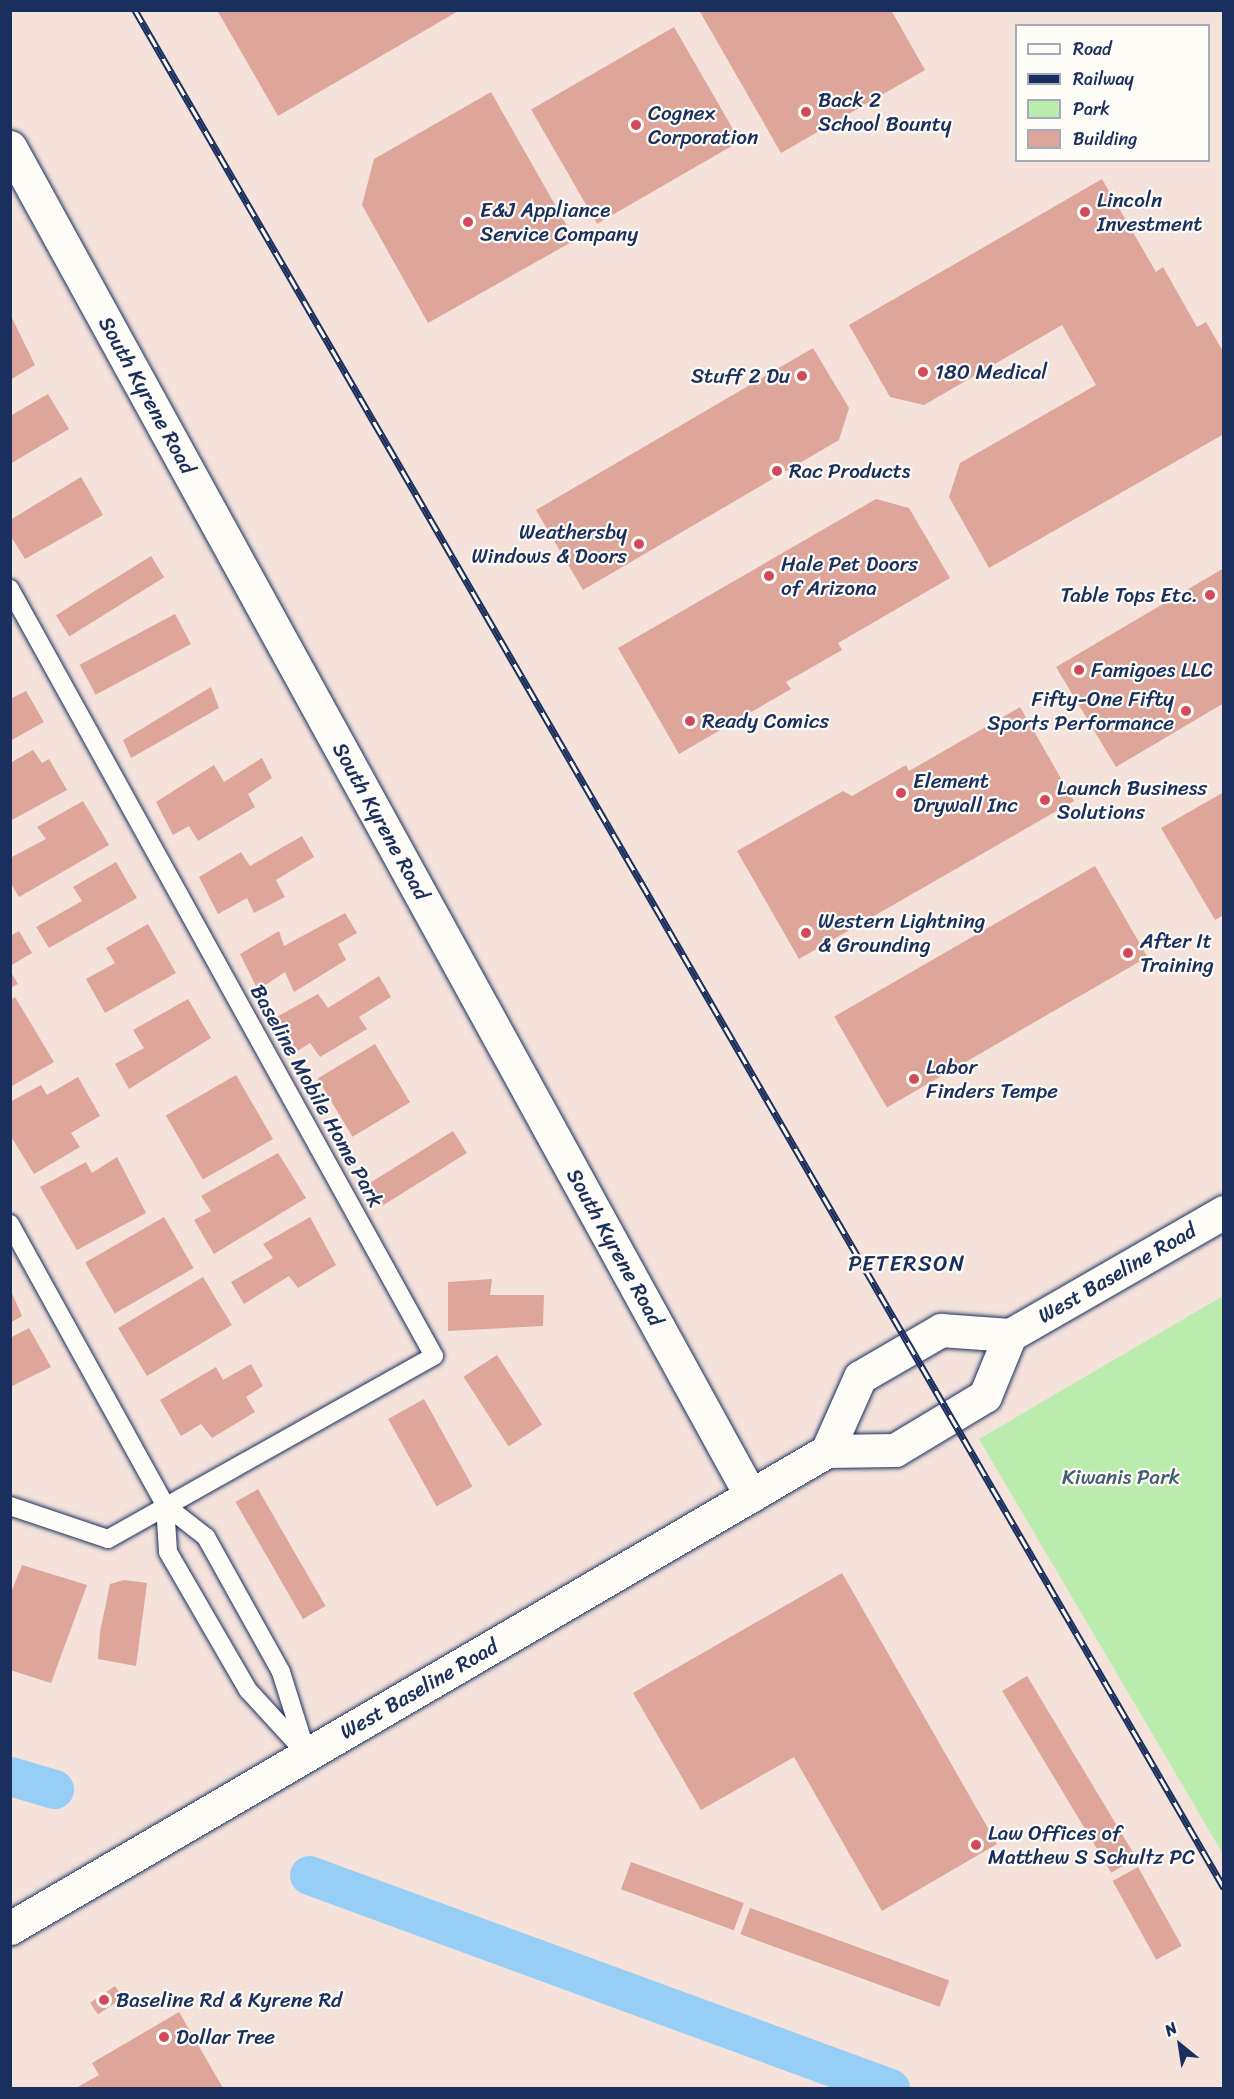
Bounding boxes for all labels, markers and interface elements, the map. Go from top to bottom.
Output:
legend [1015,24,1210,162]
text: Road [1073,33,1112,65]
text: Railway [1073,63,1134,95]
place label: Back 2 School Bounty [818,87,952,137]
text: Park [1073,93,1110,125]
place label: Cognex Corporation [648,100,758,150]
marker: Back 2 School Bounty [799,105,813,119]
marker: Cognex Corporation [629,118,643,132]
text: Building [1073,123,1137,155]
place label: Lincoln Investment [1097,187,1202,237]
place label: E&J Appliance Service Company [480,197,638,247]
marker: Lincoln Investment [1078,205,1092,219]
marker: E&J Appliance Service Company [461,215,475,229]
street label: South Kyrene Road [93,312,201,478]
place label: 180 Medical [935,359,1047,385]
place label: Stuff 2 Du [691,363,790,389]
marker: 180 Medical [916,365,930,379]
marker: Stuff 2 Du [795,369,809,383]
place label: Rac Products [789,458,912,484]
marker: Rac Products [770,464,784,478]
place label: Weathersby Windows & Doors [471,519,627,569]
marker: Weathersby Windows & Doors [632,537,646,551]
place label: Hale Pet Doors of Arizona [781,551,919,601]
marker: Hale Pet Doors of Arizona [762,569,776,583]
place label: Table Tops Etc. [1060,582,1198,608]
marker: Table Tops Etc. [1203,588,1217,602]
place label: Famigoes LLC [1091,657,1213,683]
marker: Famigoes LLC [1072,663,1086,677]
place label: Fifty-One Fifty Sports Performance [987,686,1174,736]
marker: Fifty-One Fifty Sports Performance [1179,704,1193,718]
place label: Ready Comics [702,708,828,734]
marker: Ready Comics [683,714,697,728]
street label: South Kyrene Road [327,738,435,904]
place label: Element Drywall Inc [913,768,1018,818]
place label: Launch Business Solutions [1057,775,1206,825]
marker: Element Drywall Inc [894,786,908,800]
marker: Launch Business Solutions [1038,793,1052,807]
place label: Western Lightning & Grounding [818,908,985,958]
marker: Western Lightning & Grounding [799,926,813,940]
place label: After It Training [1140,928,1214,978]
marker: After It Training [1121,946,1135,960]
street label: Baseline Mobile Home Park [245,980,389,1212]
place label: Labor Finders Tempe [926,1054,1059,1104]
marker: Labor Finders Tempe [907,1072,921,1086]
street label: South Kyrene Road [561,1164,669,1330]
street label: West Baseline Road [1033,1217,1201,1329]
district label: PETERSON [848,1251,966,1277]
park label: Kiwanis Park [1062,1464,1180,1490]
street label: West Baseline Road [335,1633,503,1745]
place label: Law Offices of Matthew S Schultz PC [988,1820,1196,1870]
marker: Law Offices of Matthew S Schultz PC [969,1838,983,1852]
place label: Baseline Rd & Kyrene Rd [116,1987,342,2013]
marker: Baseline Rd & Kyrene Rd [97,1993,111,2007]
text: N [1159,2014,1183,2044]
north arrow [1150,2015,1210,2075]
place label: Dollar Tree [176,2024,276,2050]
marker: Dollar Tree [157,2030,171,2044]

